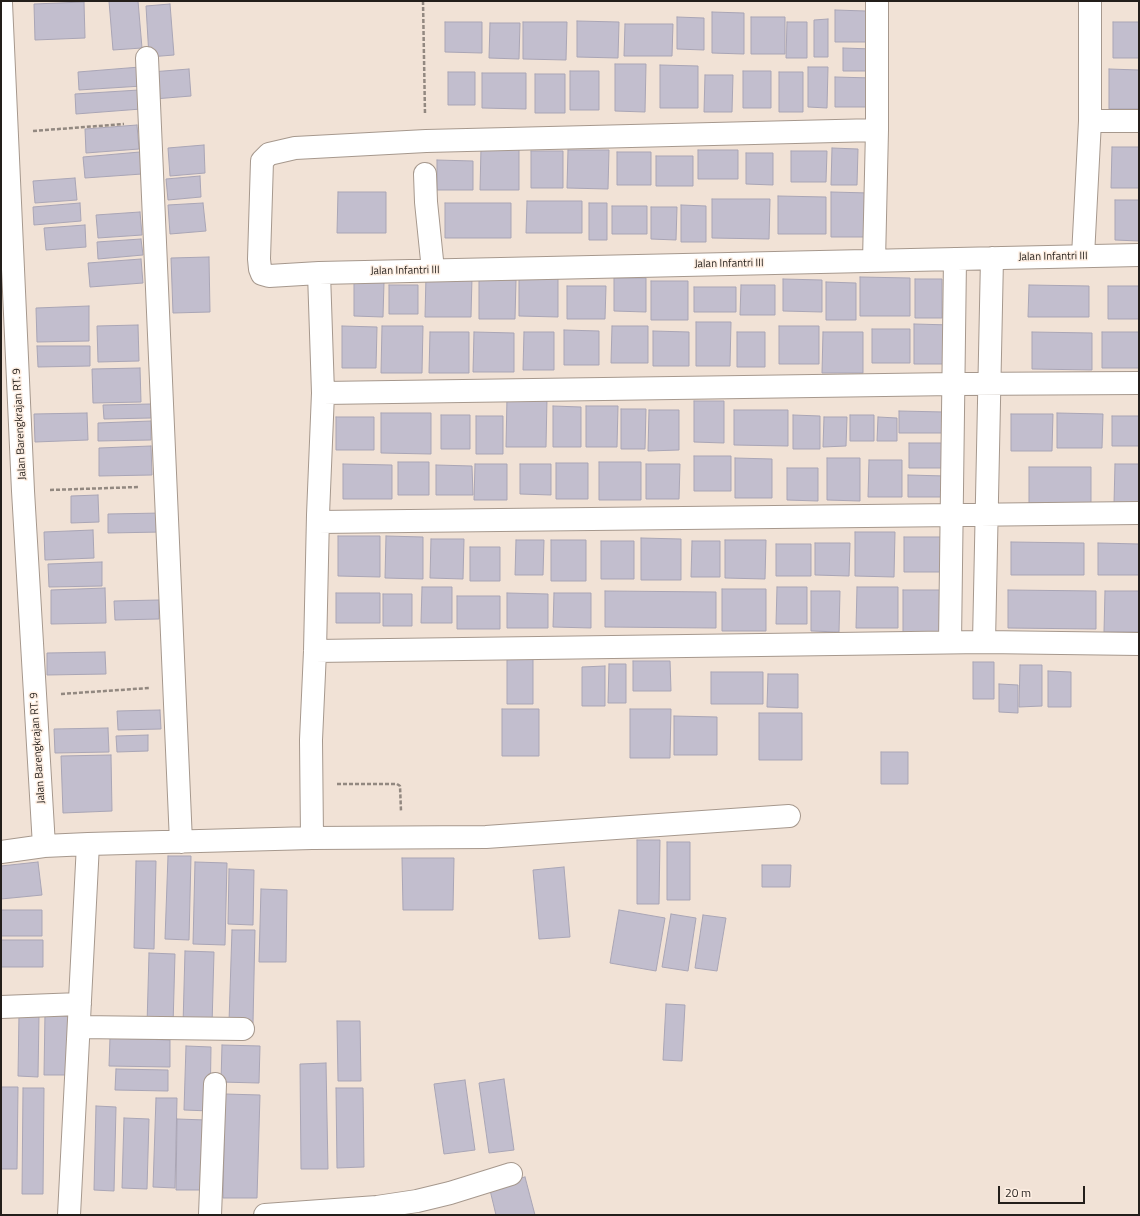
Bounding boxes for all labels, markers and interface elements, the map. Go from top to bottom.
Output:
street label: Jalan Infantri III [1018,250,1088,264]
street label: Jalan Infantri III [694,257,764,271]
street label: Jalan Infantri III [370,264,440,278]
street label: Jalan Barengkrajan RT. 9 [10,368,30,480]
street label: Jalan Barengkrajan RT. 9 [28,692,48,804]
scale bar [1000,1178,1087,1204]
text: 20 m [1005,1183,1031,1202]

